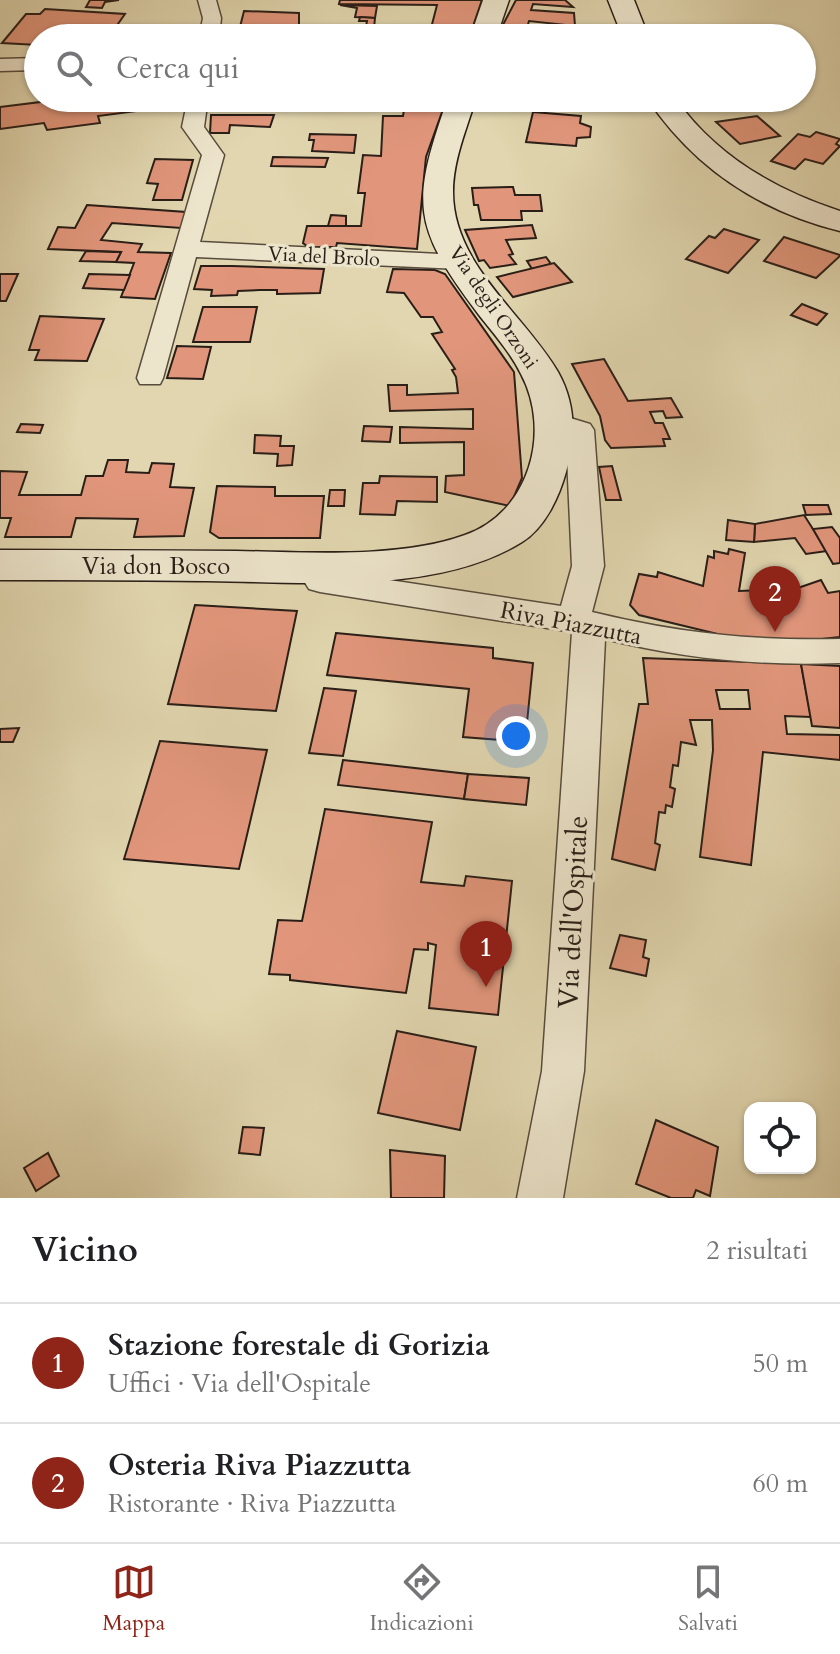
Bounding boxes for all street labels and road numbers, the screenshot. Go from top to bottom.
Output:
street label: Via del Brolo [267,240,381,273]
street label: Via degli Orzoni [442,241,545,374]
street label: Via don Bosco [82,550,230,583]
street label: Riva Piazzutta [497,594,645,654]
street label: Via dell'Ospitale [549,814,597,1010]

